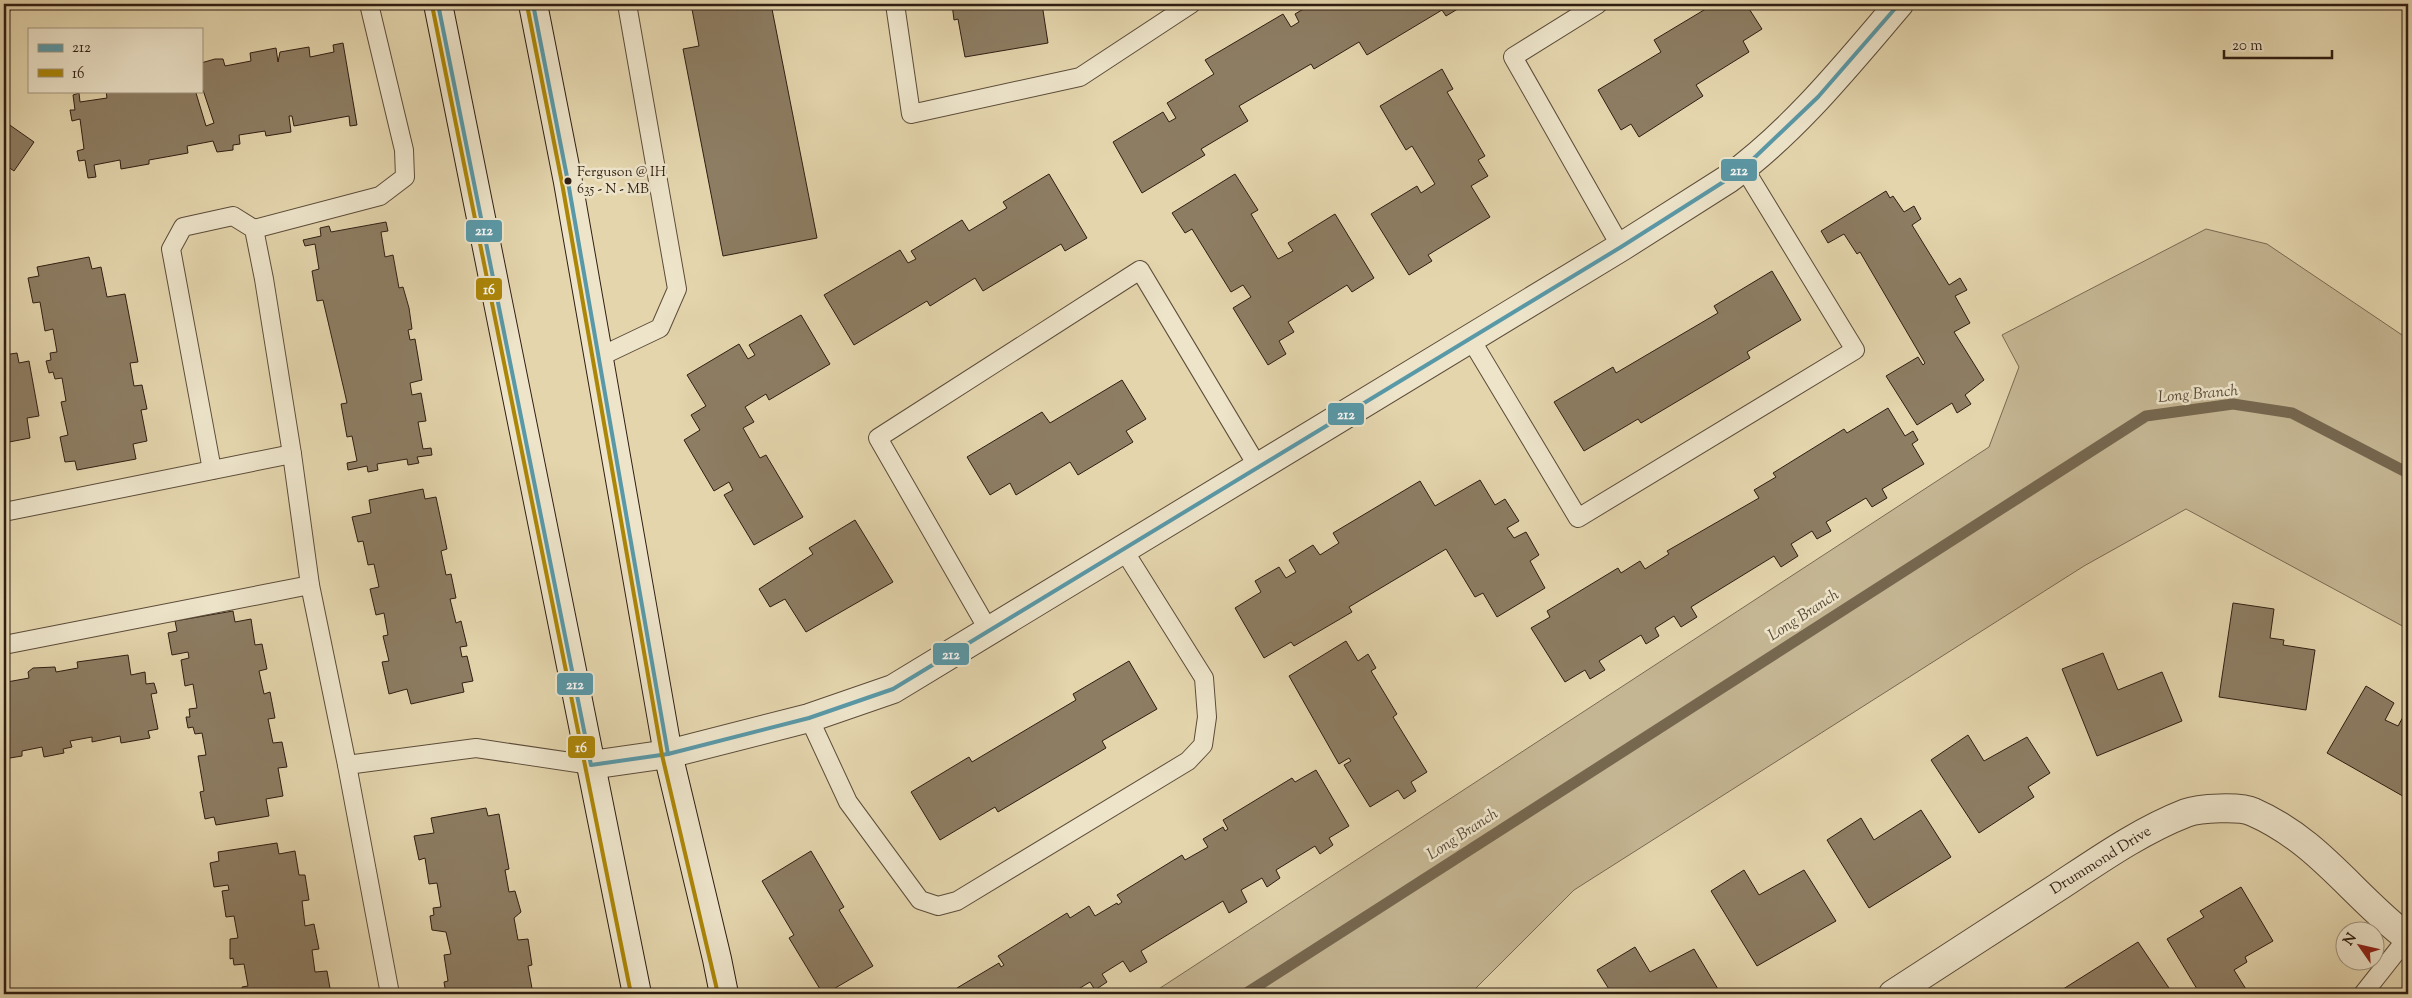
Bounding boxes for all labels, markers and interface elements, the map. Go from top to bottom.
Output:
legend [28,28,202,92]
scale bar [2224,28,2332,60]
text: 20 m [2232,36,2263,57]
text: 212 [72,38,91,59]
text: 16 [72,64,85,85]
line badge: 212 [1720,158,1758,182]
text: 212 [1730,162,1748,182]
place label: Ferguson @ IH 635 - N - MB [577,163,666,200]
marker: Ferguson @ IH 635 - N - MB [563,176,573,186]
line badge: 212 [465,219,503,243]
text: 212 [475,222,493,242]
line badge: 16 [475,277,503,301]
text: 16 [483,281,495,301]
water label: Long Branch [2157,380,2239,410]
line badge: 212 [1327,402,1365,426]
text: 212 [1337,406,1355,426]
water label: Long Branch [1764,584,1844,648]
line badge: 212 [932,642,970,666]
text: 212 [942,646,960,666]
line badge: 212 [556,672,594,696]
text: 212 [566,676,584,696]
line badge: 16 [567,735,596,759]
text: 16 [575,739,587,759]
water label: Long Branch [1423,803,1503,867]
street label: Drummond Drive [2046,821,2156,901]
north arrow [2334,920,2384,970]
text: N [2339,930,2362,950]

